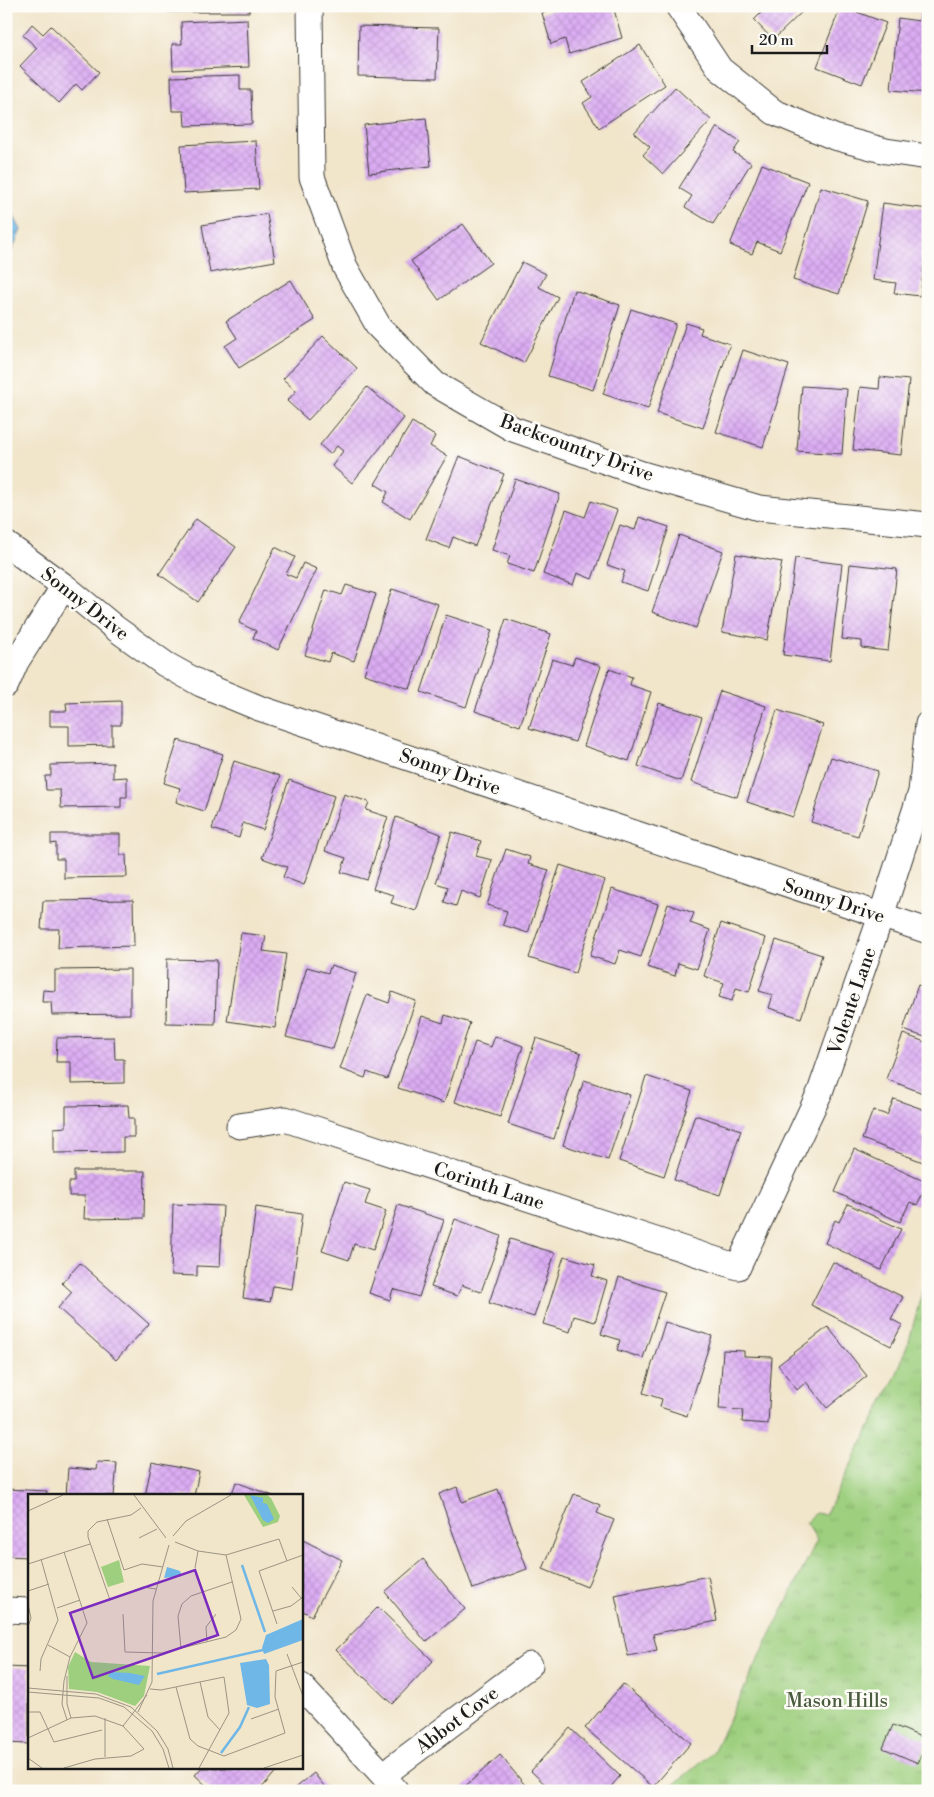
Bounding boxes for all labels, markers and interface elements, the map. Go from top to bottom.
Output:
scale bar [752,22,826,54]
text: 20 m [759,31,794,50]
street label: Backcountry Drive [496,409,657,487]
street label: Sonny Drive [36,562,134,646]
street label: Sonny Drive [396,743,504,801]
street label: Sonny Drive [780,873,888,929]
street label: Volente Lane [822,944,882,1059]
street label: Corinth Lane [431,1157,547,1215]
inset map [28,1494,302,1770]
street label: Abbot Cove [410,1681,503,1760]
park label: Mason Hills [786,1689,888,1713]

